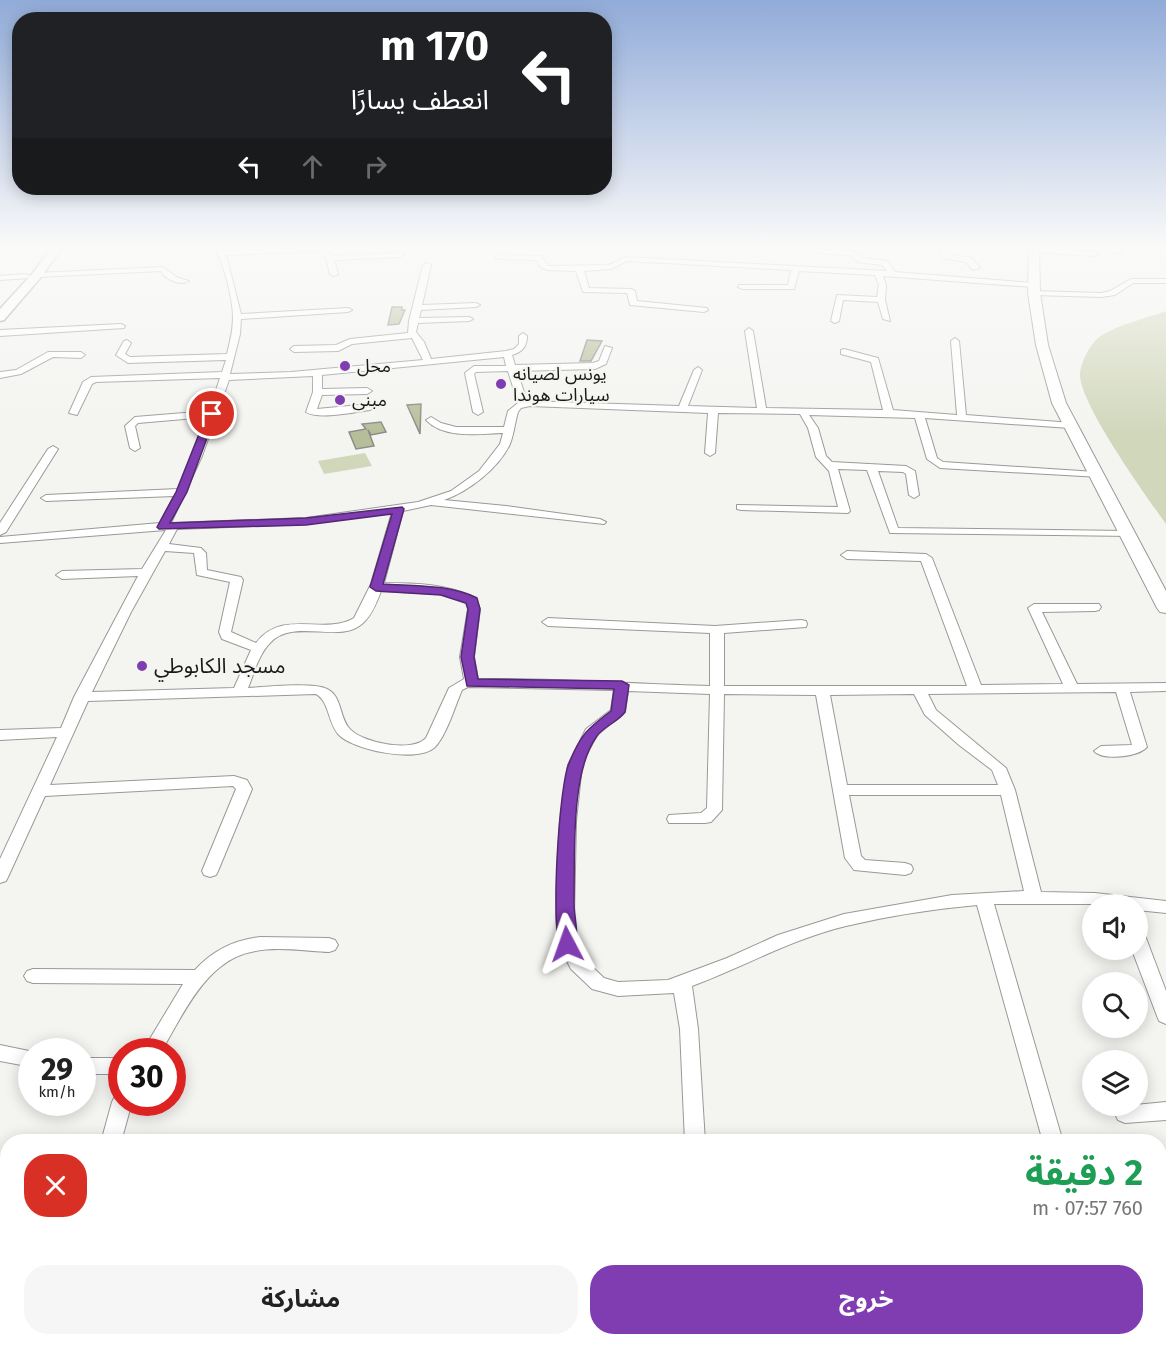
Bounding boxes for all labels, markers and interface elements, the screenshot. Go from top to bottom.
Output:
text: 170 m [380,21,489,71]
icon: left [510,36,588,114]
text: انعطف يسارًا [351,84,489,116]
icon: left [233,150,266,183]
icon: ahead [296,150,329,183]
icon: right [359,150,392,183]
place label: محل [357,355,391,377]
marker: محل [338,359,352,373]
place label: يونس لصيانه سيارات هوندا [513,363,610,406]
marker: يونس لصيانه سيارات هوندا [494,377,508,391]
pin [186,388,237,439]
place label: مبنى [352,389,387,411]
marker: مبنى [333,393,347,407]
icon: arrive [195,397,228,430]
place label: مسجد الكابوطي [154,653,285,682]
marker: مسجد الكابوطي [135,659,149,673]
map controls [1082,894,1148,1116]
button: sound [1082,894,1148,960]
position arrow [535,912,599,976]
button: search [1082,972,1148,1038]
speed limit sign: 30 [108,1038,186,1116]
button: layers [1082,1050,1148,1116]
text: 29 [41,1052,73,1088]
text: km/h [38,1083,76,1101]
text: 2 دقيقة [1025,1151,1143,1195]
button: close [24,1154,87,1217]
text: 760 m · 07:57 [1032,1196,1143,1220]
button: مشاركة [24,1265,578,1334]
button: خروج [590,1265,1143,1334]

